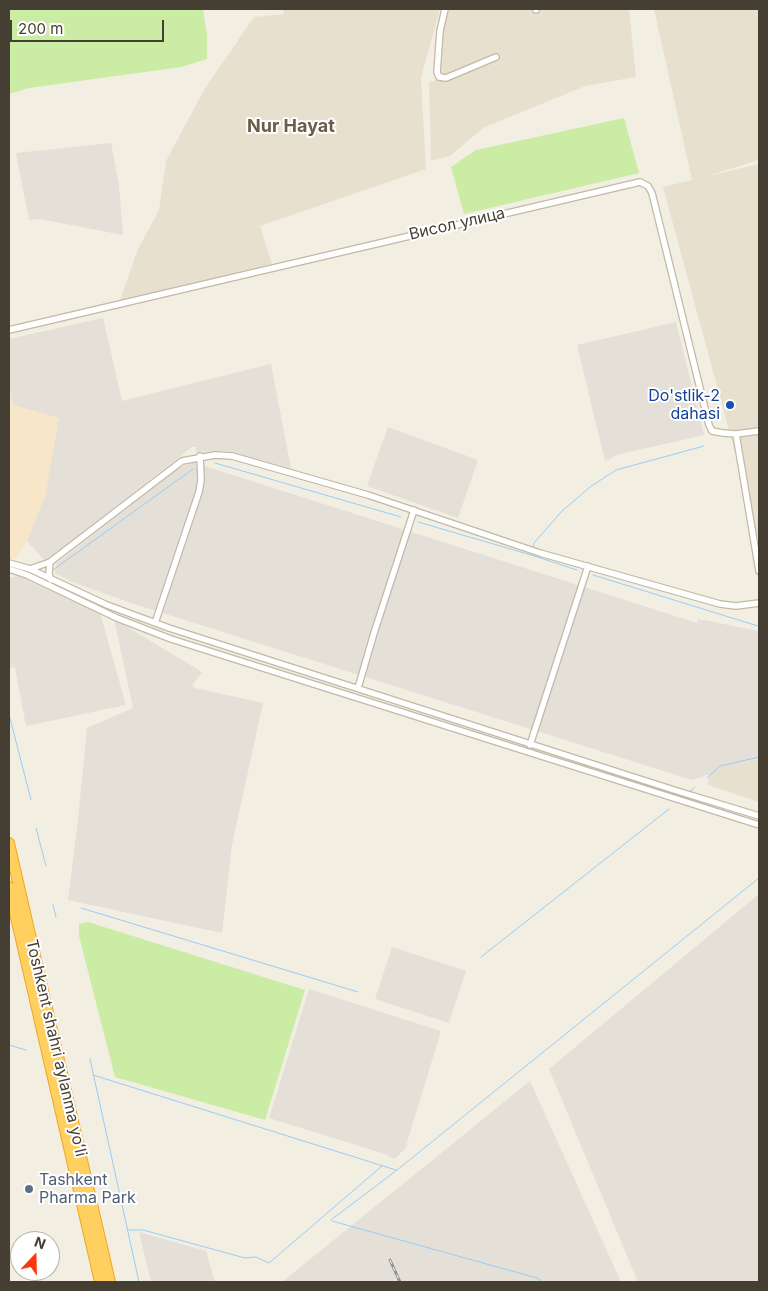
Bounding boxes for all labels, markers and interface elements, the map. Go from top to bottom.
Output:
scale bar [12,10,166,42]
text: 200 m [18,19,63,38]
district label: Nur Hayat [247,116,335,138]
street label: Висол улица [407,204,507,244]
place label: Do'stlik-2 dahasi [648,386,720,424]
marker: Do'stlik-2 dahasi [724,399,736,411]
street label: Toshkent shahri aylanma yoʻli [22,937,90,1159]
place label: Tashkent Pharma Park [39,1170,136,1208]
marker: Tashkent Pharma Park [23,1183,35,1195]
north arrow [10,1231,60,1281]
text: N [32,1233,48,1252]

